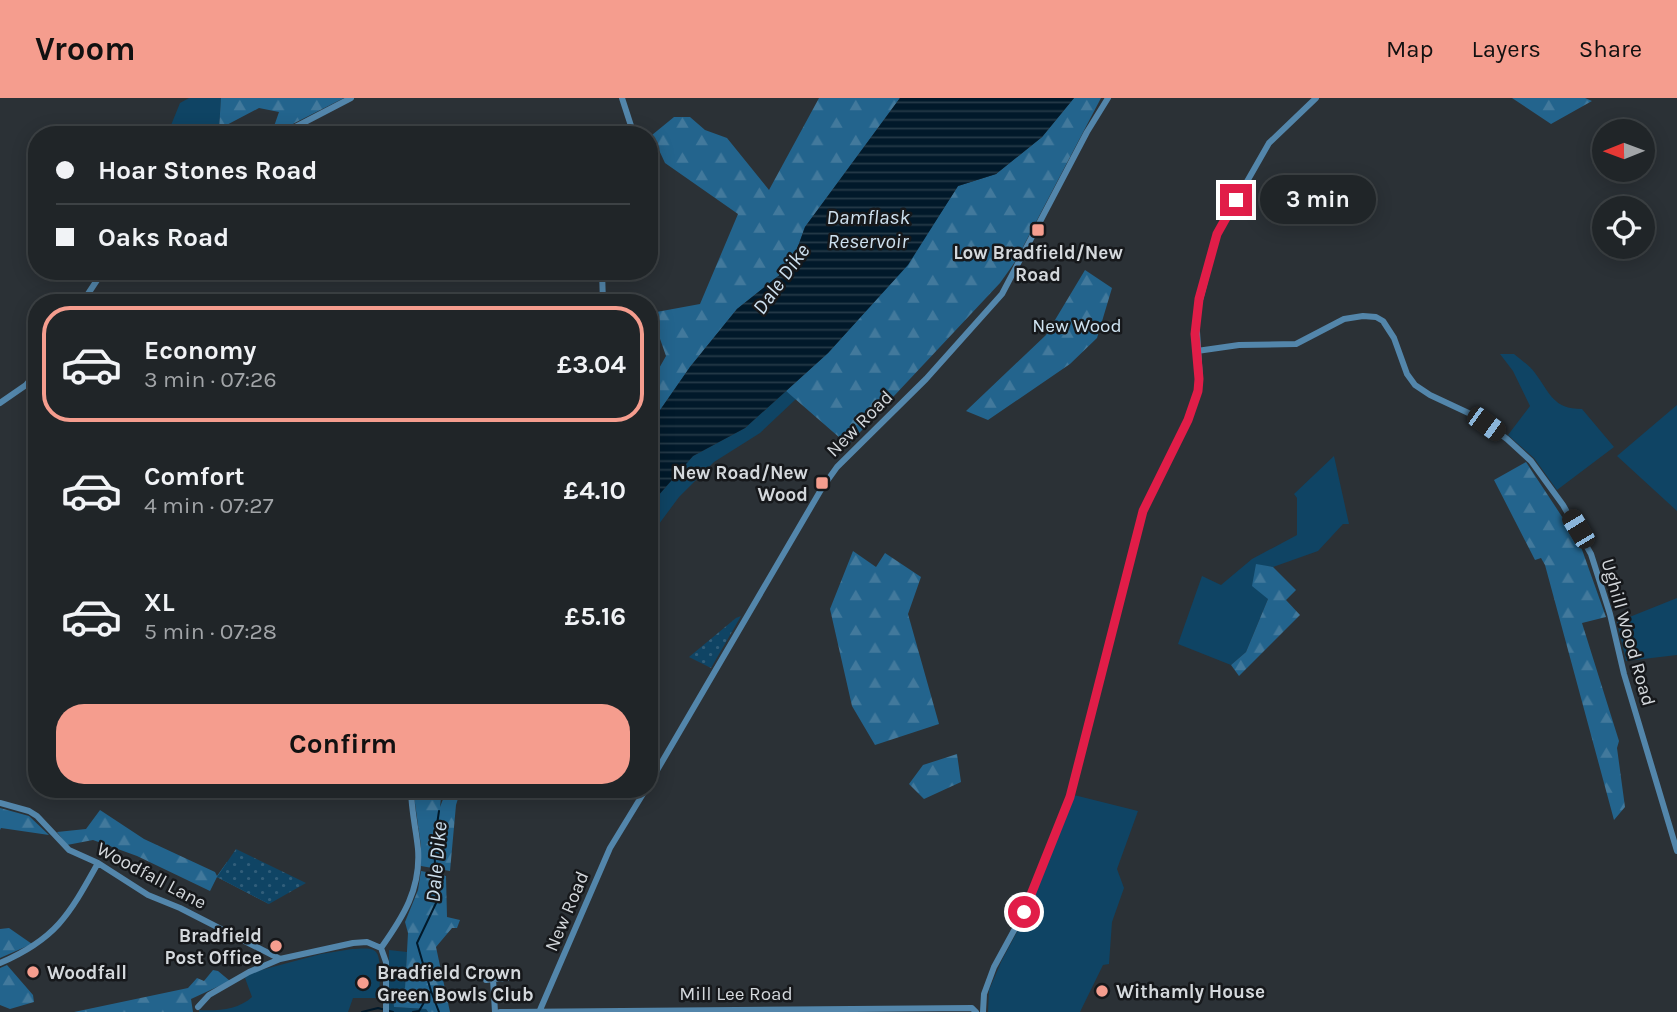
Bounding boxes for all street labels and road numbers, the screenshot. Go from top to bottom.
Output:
street label: New Road [822,386,897,461]
street label: Ughill Wood Road [1597,556,1660,708]
street label: Woodfall Lane [93,838,210,914]
street label: New Road [540,868,594,955]
street label: Mill Lee Road [679,983,793,1005]

